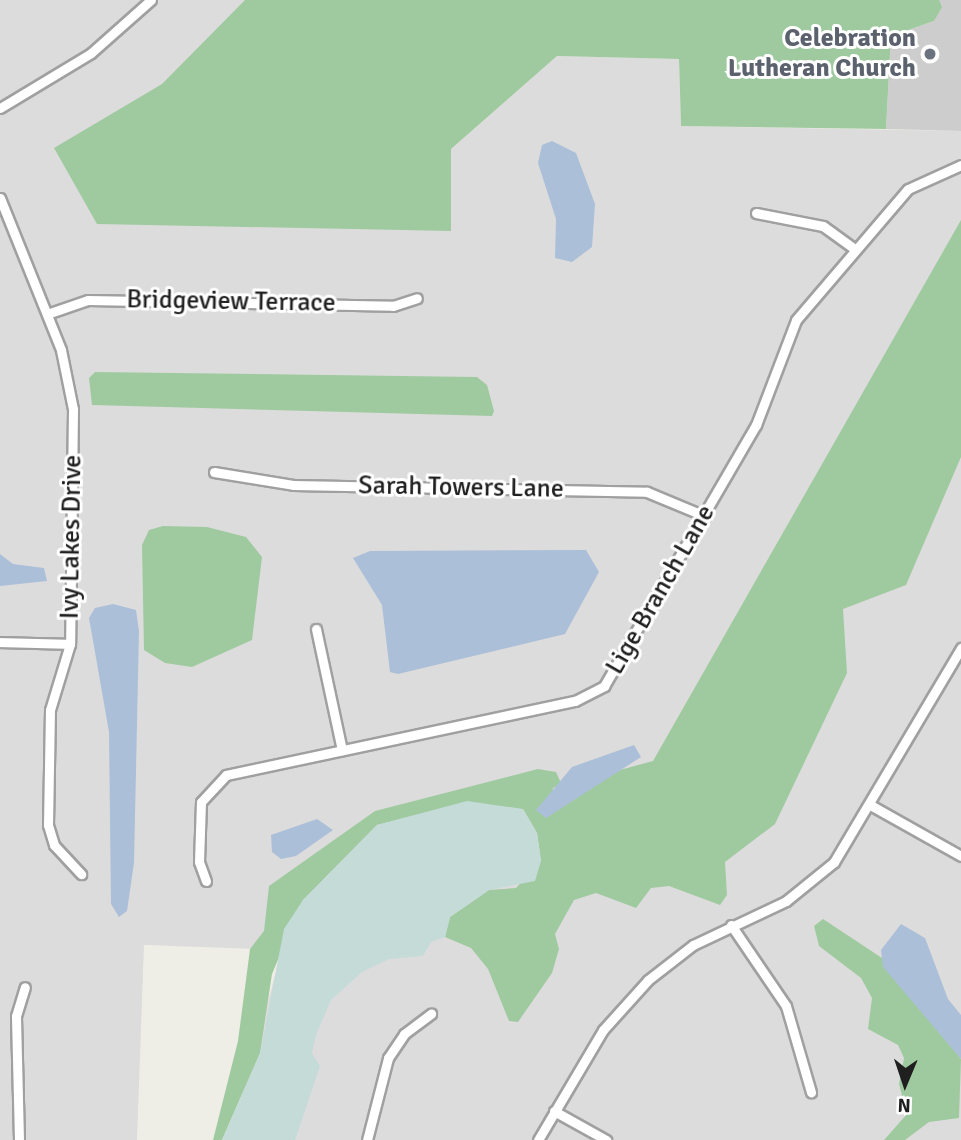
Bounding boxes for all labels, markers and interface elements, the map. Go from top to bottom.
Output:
place label: Celebration Lutheran Church [728,23,916,84]
marker: Celebration Lutheran Church [922,46,938,62]
street label: Bridgeview Terrace [126,285,336,319]
street label: Ivy Lakes Drive [55,454,89,620]
street label: Sarah Towers Lane [358,471,564,505]
street label: Lige Branch Lane [600,500,722,680]
north arrow [870,1049,940,1119]
text: N [897,1093,911,1117]

